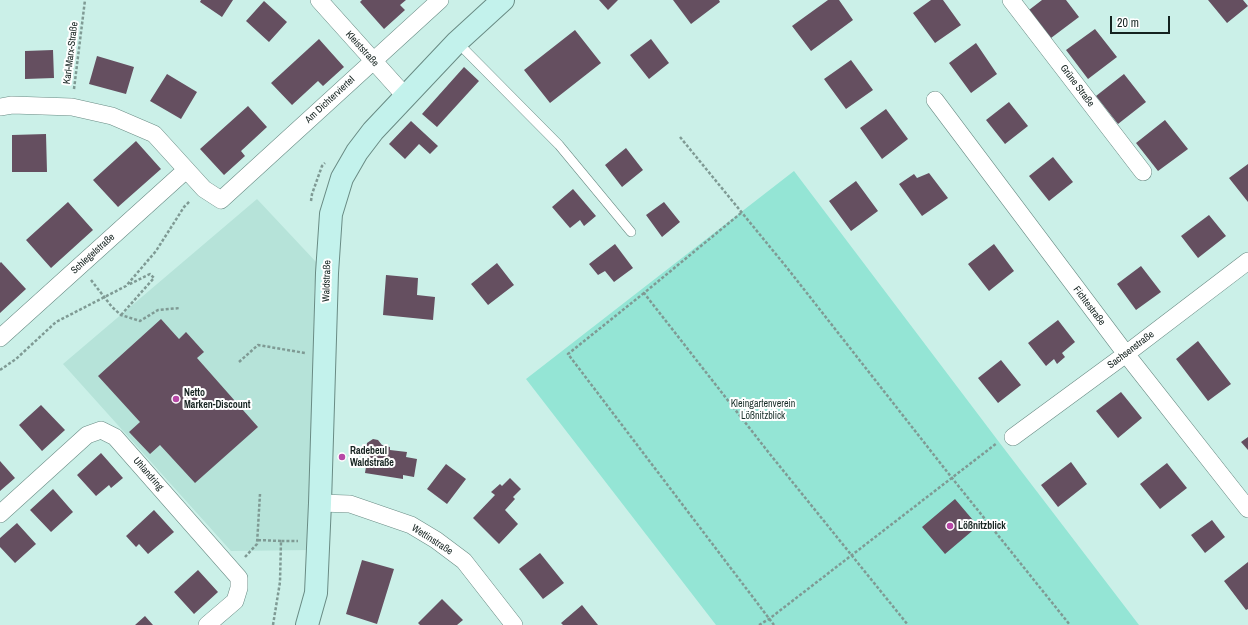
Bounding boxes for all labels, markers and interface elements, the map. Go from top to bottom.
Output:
scale bar [1112,8,1172,34]
text: 20 m [1117,15,1139,31]
street label: Karl-Marx-Straße [61,21,81,85]
street label: Kleiststraße [343,29,381,69]
street label: Grüne Straße [1057,63,1097,109]
street label: Am Dichterviertel [303,74,357,126]
street label: Schlegelstraße [69,231,117,277]
street label: Waldstraße [320,260,334,302]
street label: Fichtestraße [1070,284,1108,328]
street label: Sachsenstraße [1105,329,1157,371]
place label: Netto Marken-Discount [184,387,251,410]
marker: Netto Marken-Discount [171,394,181,404]
park label: Kleingartenverein Lößnitzblick [731,398,795,422]
place label: Radebeul Waldstraße [350,445,394,468]
marker: Radebeul Waldstraße [337,452,347,462]
street label: Uhlandring [130,455,166,493]
place label: Lößnitzblick [958,520,1006,532]
marker: Lößnitzblick [945,521,955,531]
street label: Wettinstraße [409,522,455,558]

